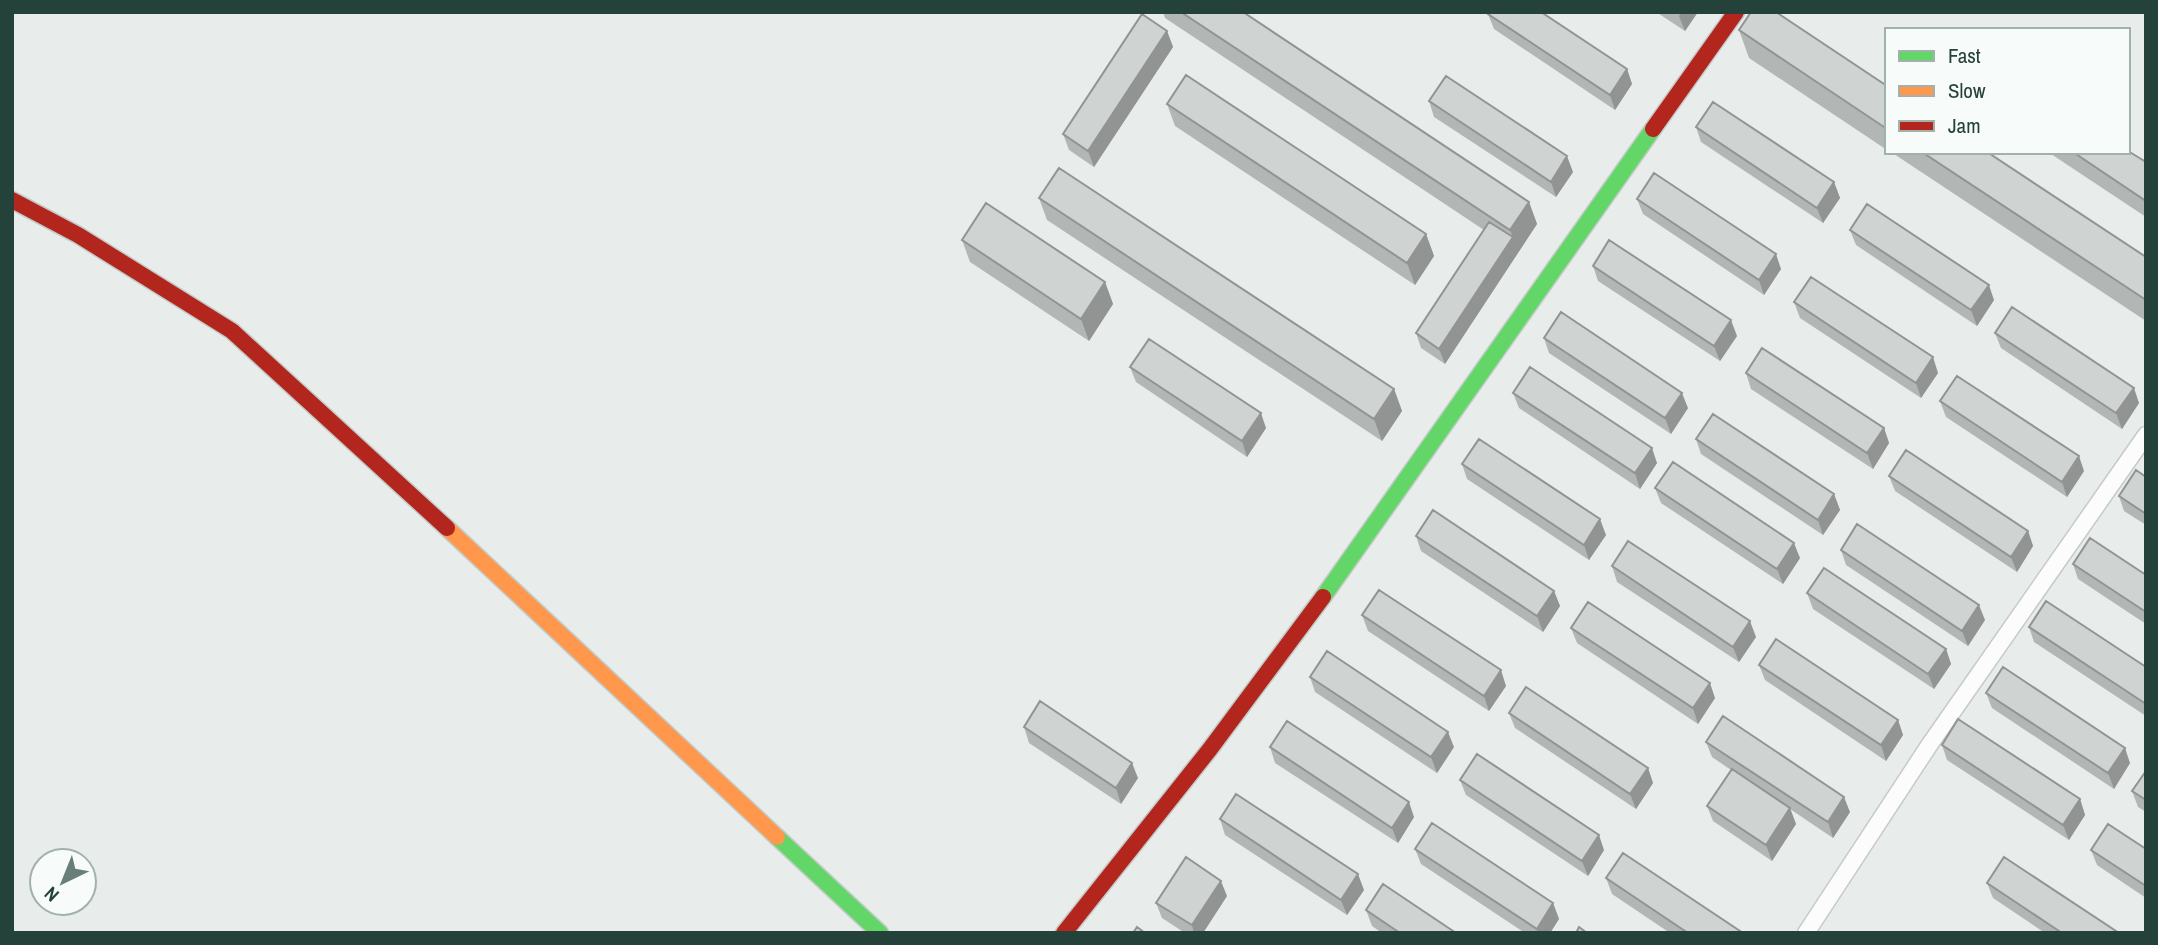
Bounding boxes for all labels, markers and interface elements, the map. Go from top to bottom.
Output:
legend [1885,28,2130,154]
text: Fast [1948,41,1981,70]
text: Slow [1948,76,1986,105]
text: Jam [1948,111,1981,140]
north arrow [28,847,98,917]
text: N [38,881,64,908]

